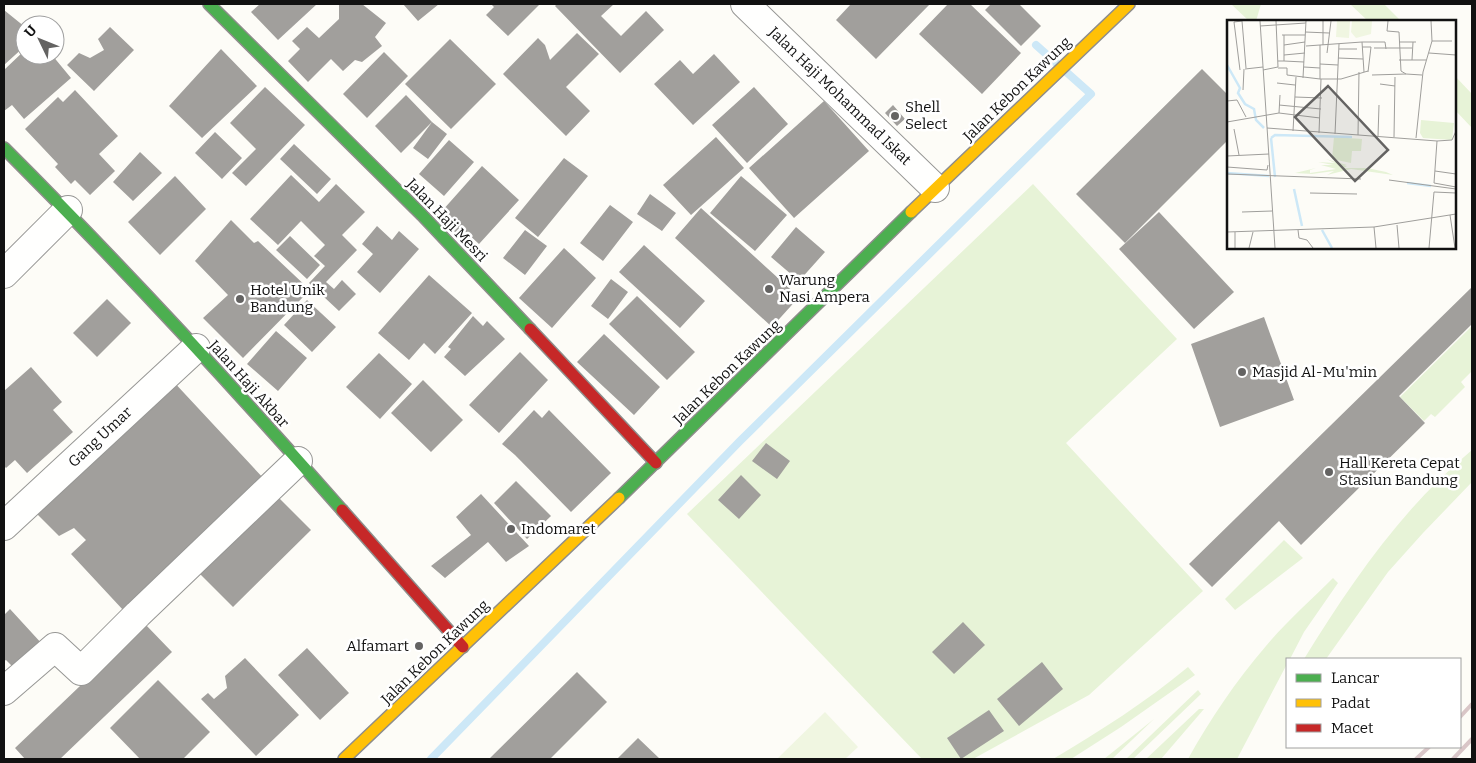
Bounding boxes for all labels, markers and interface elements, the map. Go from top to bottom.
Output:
north arrow [15,15,65,65]
inset map [1227,20,1456,249]
text: U [21,21,41,41]
street label: Jalan Haji Mohammad Iskat [764,22,915,169]
street label: Jalan Kebon Kawung [959,33,1075,146]
place label: Shell Select [905,98,948,133]
marker: Shell Select [889,110,901,122]
street label: Jalan Haji Mesri [402,174,492,266]
place label: Warung Nasi Ampera [779,271,870,306]
place label: Hotel Unik Bandung [250,281,325,316]
marker: Warung Nasi Ampera [763,283,775,295]
marker: Hotel Unik Bandung [234,293,246,305]
street label: Jalan Kebon Kawung [669,316,785,429]
street label: Jalan Haji Akbar [204,336,293,432]
place label: Masjid Al-Mu'min [1252,363,1377,381]
marker: Masjid Al-Mu'min [1236,366,1248,378]
street label: Gang Umar [64,403,136,471]
place label: Hall Kereta Cepat Stasiun Bandung [1339,454,1460,489]
marker: Hall Kereta Cepat Stasiun Bandung [1323,466,1335,478]
place label: Indomaret [521,520,596,538]
marker: Indomaret [505,523,517,535]
street label: Jalan Kebon Kawung [377,596,493,709]
place label: Alfamart [346,637,410,655]
marker: Alfamart [413,640,425,652]
legend [1286,658,1461,748]
text: Lancar [1331,669,1379,687]
text: Padat [1331,694,1371,712]
text: Macet [1331,719,1374,737]

